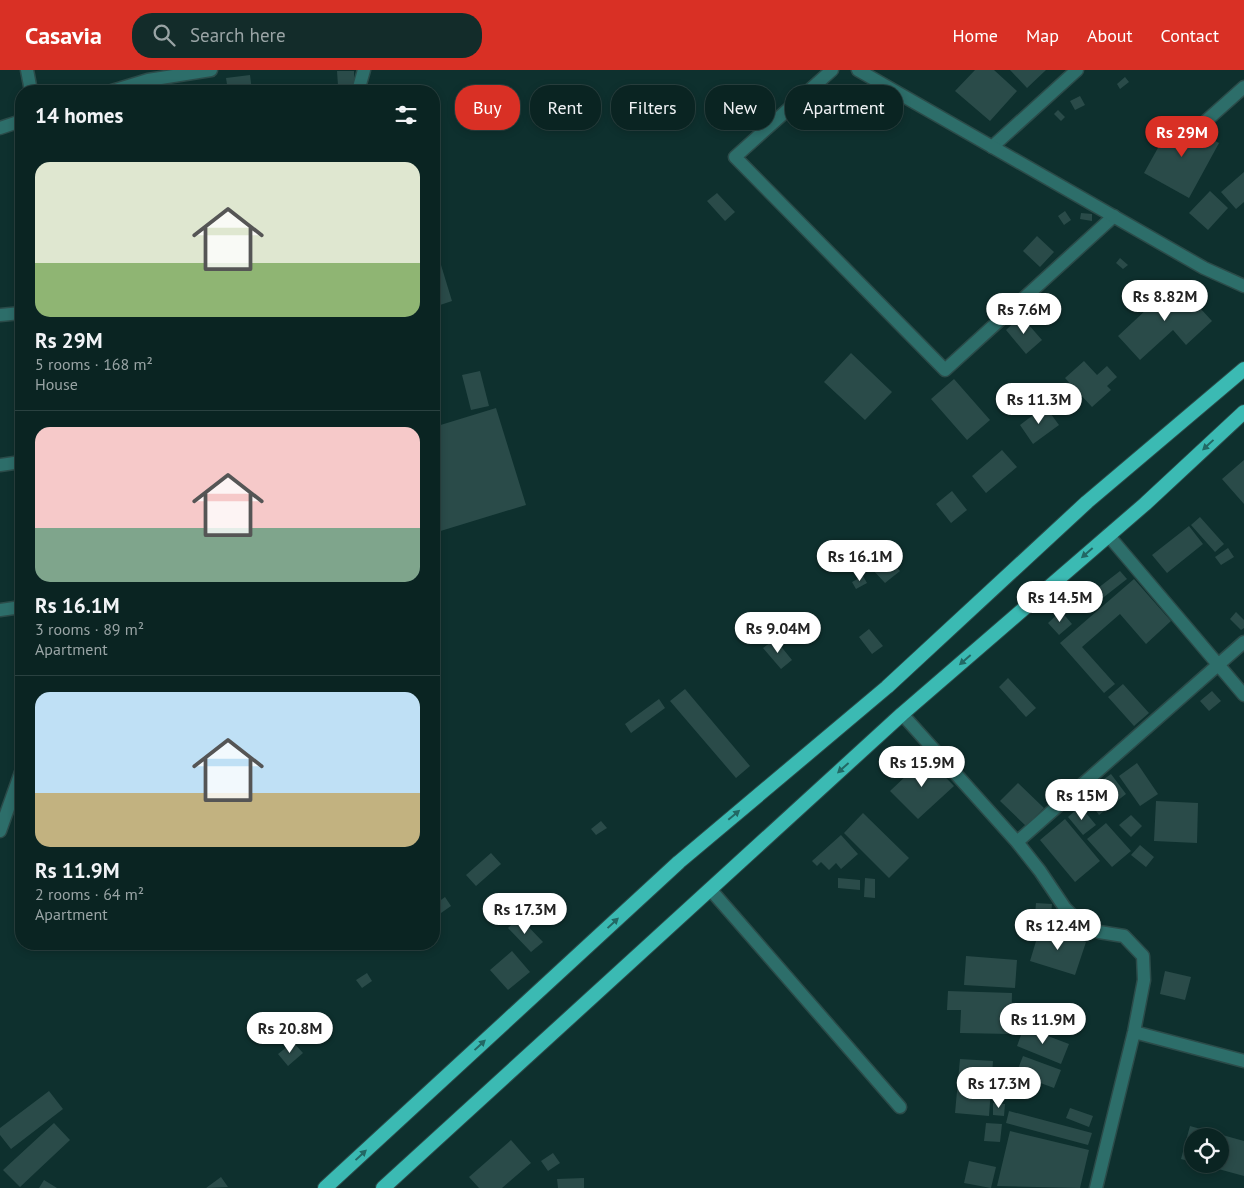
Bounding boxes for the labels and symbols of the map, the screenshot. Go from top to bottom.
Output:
pin: Rs 29M [1141,116,1223,158]
pin: Rs 8.82M [1113,280,1217,322]
pin: Rs 7.6M [978,292,1070,335]
pin: Rs 11.3M [987,382,1091,425]
one-way arrow [1203,439,1215,451]
pin: Rs 16.1M [808,540,912,582]
one-way arrow [1081,548,1094,559]
pin: Rs 14.5M [1008,580,1112,623]
pin: Rs 9.04M [726,612,830,654]
one-way arrow [958,654,971,665]
pin: Rs 15.9M [870,746,974,788]
one-way arrow [838,762,850,774]
pin: Rs 15M [1041,778,1123,821]
one-way arrow [728,810,741,821]
pin: Rs 17.3M [473,892,577,935]
pin: Rs 12.4M [1006,908,1110,951]
one-way arrow [606,917,618,929]
pin: Rs 11.9M [991,1002,1095,1045]
pin: Rs 20.8M [238,1012,342,1054]
one-way arrow [474,1039,486,1051]
pin: Rs 17.3M [947,1066,1051,1109]
one-way arrow [354,1149,366,1161]

